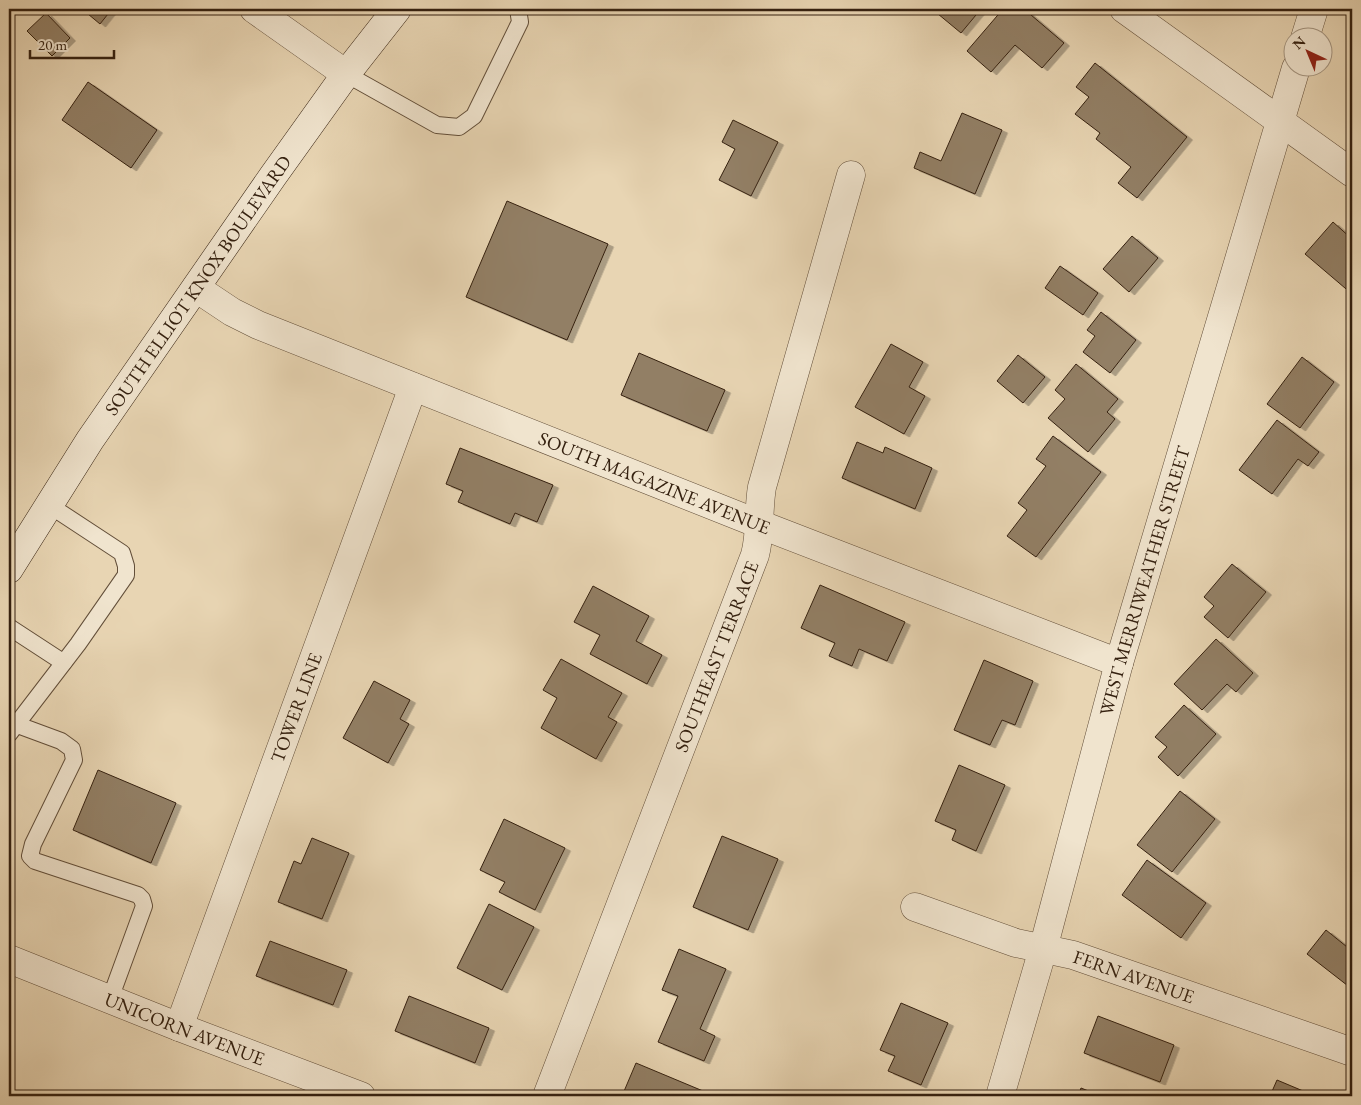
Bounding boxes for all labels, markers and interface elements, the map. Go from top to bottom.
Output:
scale bar [30,28,114,60]
north arrow [1284,28,1334,78]
text: N [1289,32,1310,53]
text: 20 m [38,35,67,54]
street label: SOUTH ELLIOT KNOX BOULEVARD [99,150,297,420]
street label: SOUTH MAGAZINE AVENUE [535,426,774,540]
street label: WEST MERRIWEATHER STREET [1094,443,1196,719]
street label: SOUTHEAST TERRACE [668,557,765,756]
street label: TOWER LINE [265,649,328,766]
street label: FERN AVENUE [1070,944,1198,1009]
street label: UNICORN AVENUE [101,987,268,1071]

